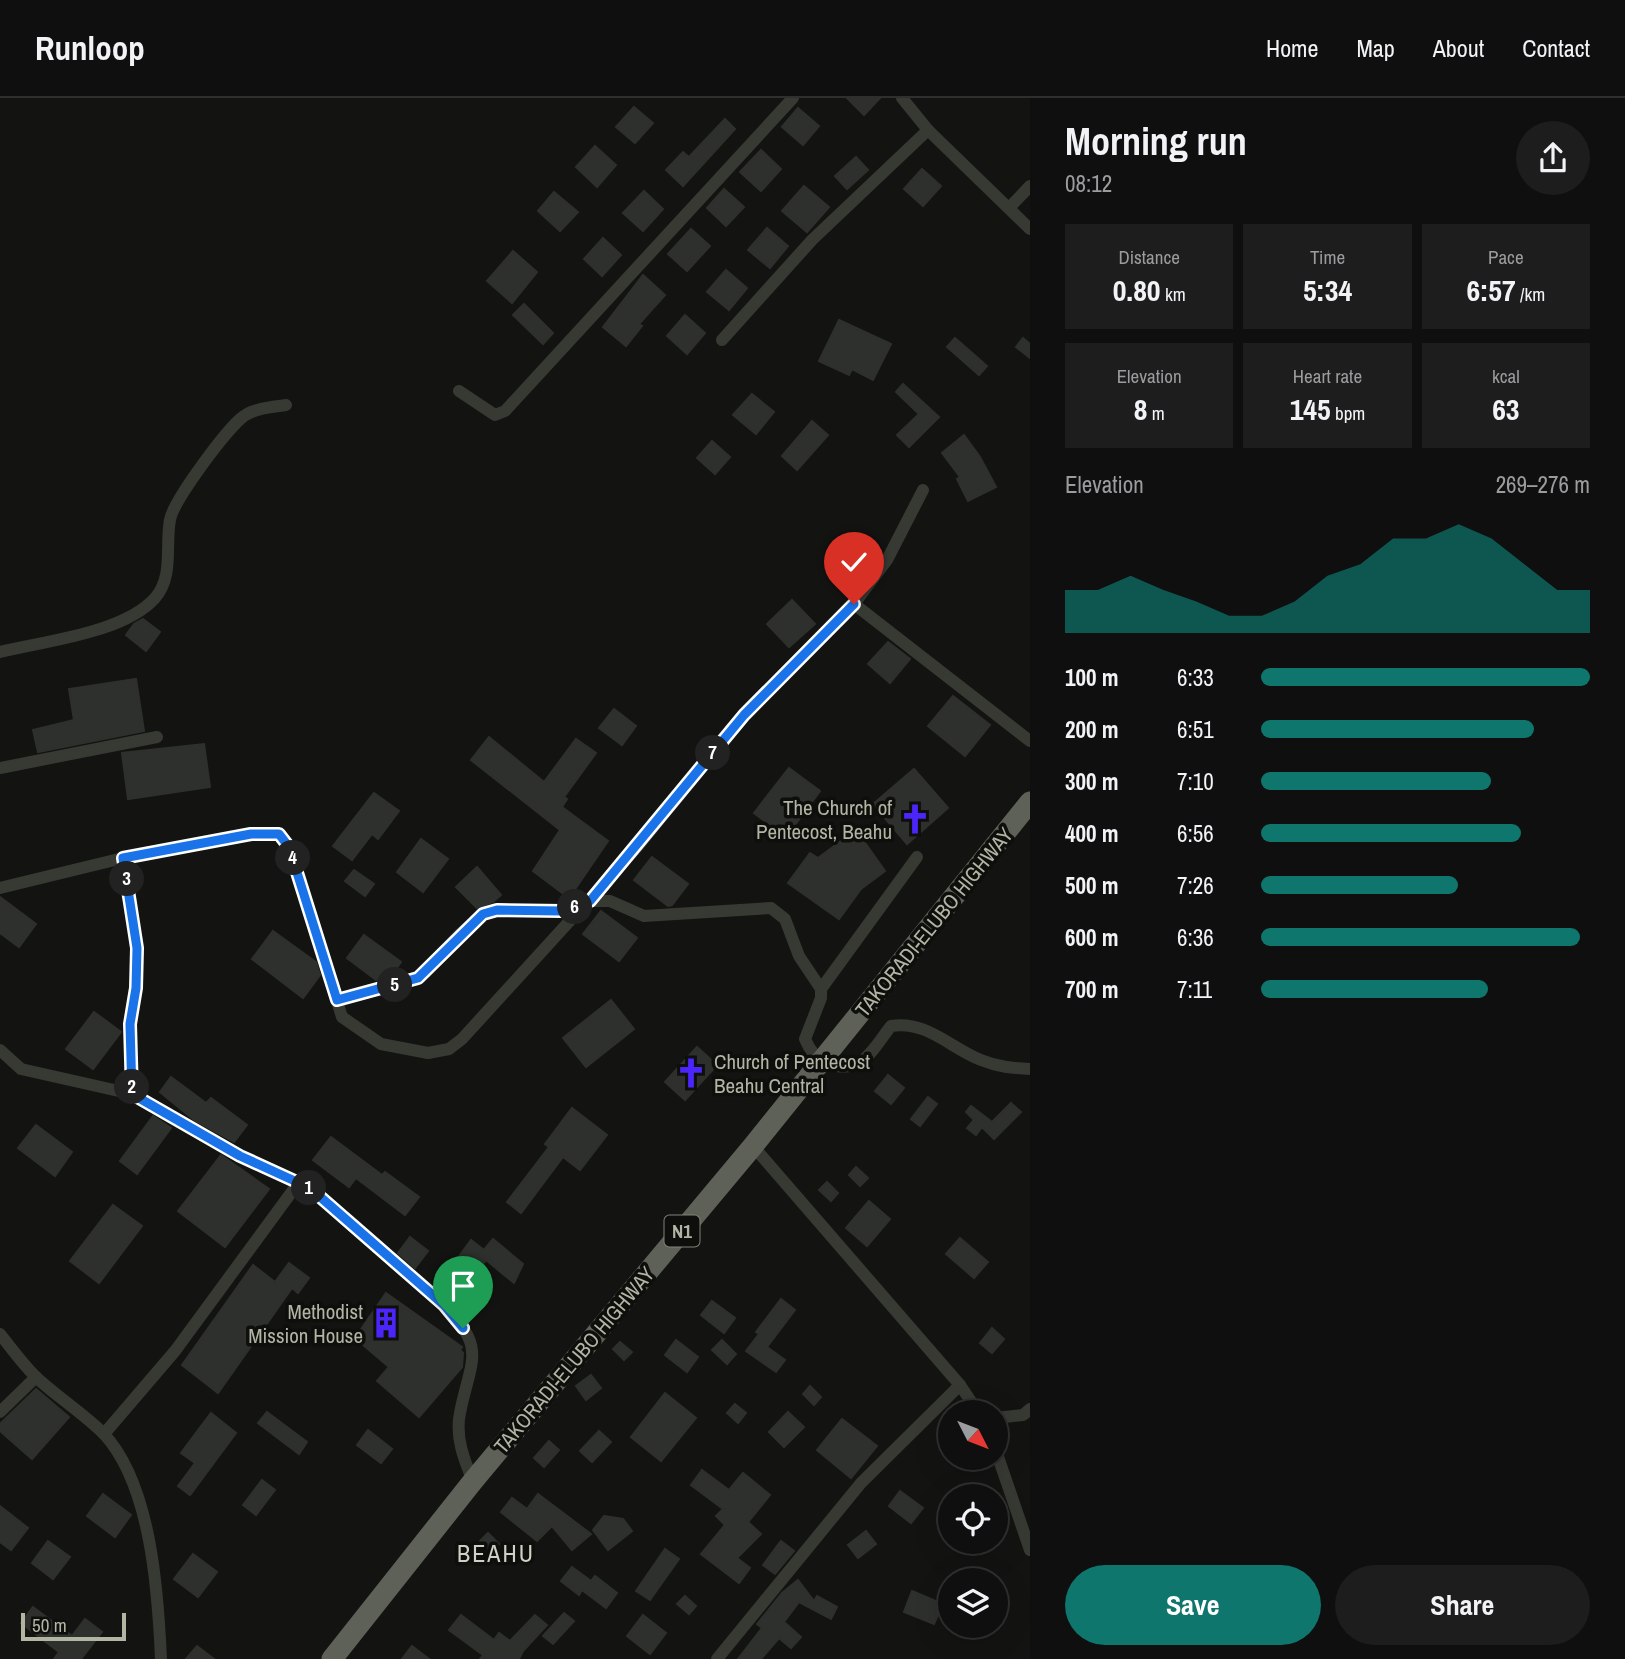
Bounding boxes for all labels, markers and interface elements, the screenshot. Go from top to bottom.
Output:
text: Runloop [35,26,145,70]
text: Home [1266,32,1318,64]
text: Map [1356,32,1395,64]
text: About [1433,32,1484,64]
text: Contact [1522,32,1590,64]
text: Morning run [1065,116,1247,167]
button: share [1516,121,1590,195]
text: 08:12 [1065,168,1112,199]
text: Distance [1118,244,1180,270]
text: Time [1310,244,1345,270]
text: Pace [1488,244,1524,270]
text: 0.80 [1113,270,1161,310]
text: 5:34 [1303,270,1352,310]
text: 6:57 [1466,270,1516,310]
text: km [1161,281,1186,307]
text: /km [1516,281,1545,307]
text: Elevation [1117,363,1182,389]
text: Heart rate [1293,363,1362,389]
text: kcal [1492,363,1520,389]
text: 8 [1134,389,1147,429]
text: 145 [1290,389,1331,429]
text: 63 [1492,389,1520,429]
text: m [1147,400,1165,426]
text: bpm [1331,400,1365,426]
text: Elevation [1065,469,1144,500]
text: 269–276 m [1496,469,1590,500]
pin [824,532,884,604]
icon: check [835,543,873,581]
text: 100 m [1065,662,1118,693]
text: 6:33 [1177,662,1214,693]
text: 200 m [1065,714,1118,745]
text: 6:51 [1177,714,1214,745]
pin: 7 [696,736,730,770]
text: 7 [708,739,717,765]
text: 300 m [1065,766,1118,797]
text: 7:10 [1177,766,1214,797]
place label: The Church of Pentecost, Beahu [756,793,892,846]
church icon: The Church of Pentecost, Beahu [898,802,932,836]
text: 400 m [1065,818,1118,849]
text: 6:56 [1177,818,1214,849]
street label: TAKORADI-ELUBO HIGHWAY [848,821,1020,1023]
pin: 4 [276,840,310,876]
text: 4 [288,844,297,870]
pin: 3 [110,862,144,896]
text: 3 [122,865,131,891]
text: 500 m [1065,870,1118,901]
text: 7:26 [1177,870,1214,901]
pin: 6 [558,890,592,924]
text: 6 [570,893,579,919]
text: 600 m [1065,922,1118,953]
text: 6:36 [1177,922,1214,953]
pin: 5 [378,968,412,1002]
text: 5 [390,971,399,997]
text: 700 m [1065,974,1118,1005]
text: 7:11 [1177,974,1212,1005]
place label: Church of Pentecost Beahu Central [714,1047,870,1100]
church icon: Church of Pentecost Beahu Central [674,1056,708,1090]
pin: 2 [114,1070,150,1104]
text: 2 [127,1073,136,1099]
pin: 1 [292,1170,326,1206]
text: 1 [304,1174,313,1200]
road number: N1 [664,1216,700,1246]
pin [433,1256,493,1328]
street label: TAKORADI-ELUBO HIGHWAY [487,1260,661,1460]
icon: arrive [444,1267,482,1305]
place label: Methodist Mission House [248,1297,363,1350]
building icon: Methodist Mission House [369,1306,403,1340]
north arrow [938,1400,1008,1470]
map controls [938,1400,1008,1638]
button: locate [938,1484,1008,1554]
district label: BEAHU [457,1537,535,1569]
button: Save [1065,1565,1321,1645]
button: Share [1335,1565,1590,1645]
button: layers [938,1568,1008,1638]
scale bar [21,1610,126,1642]
text: 50 m [32,1612,67,1638]

